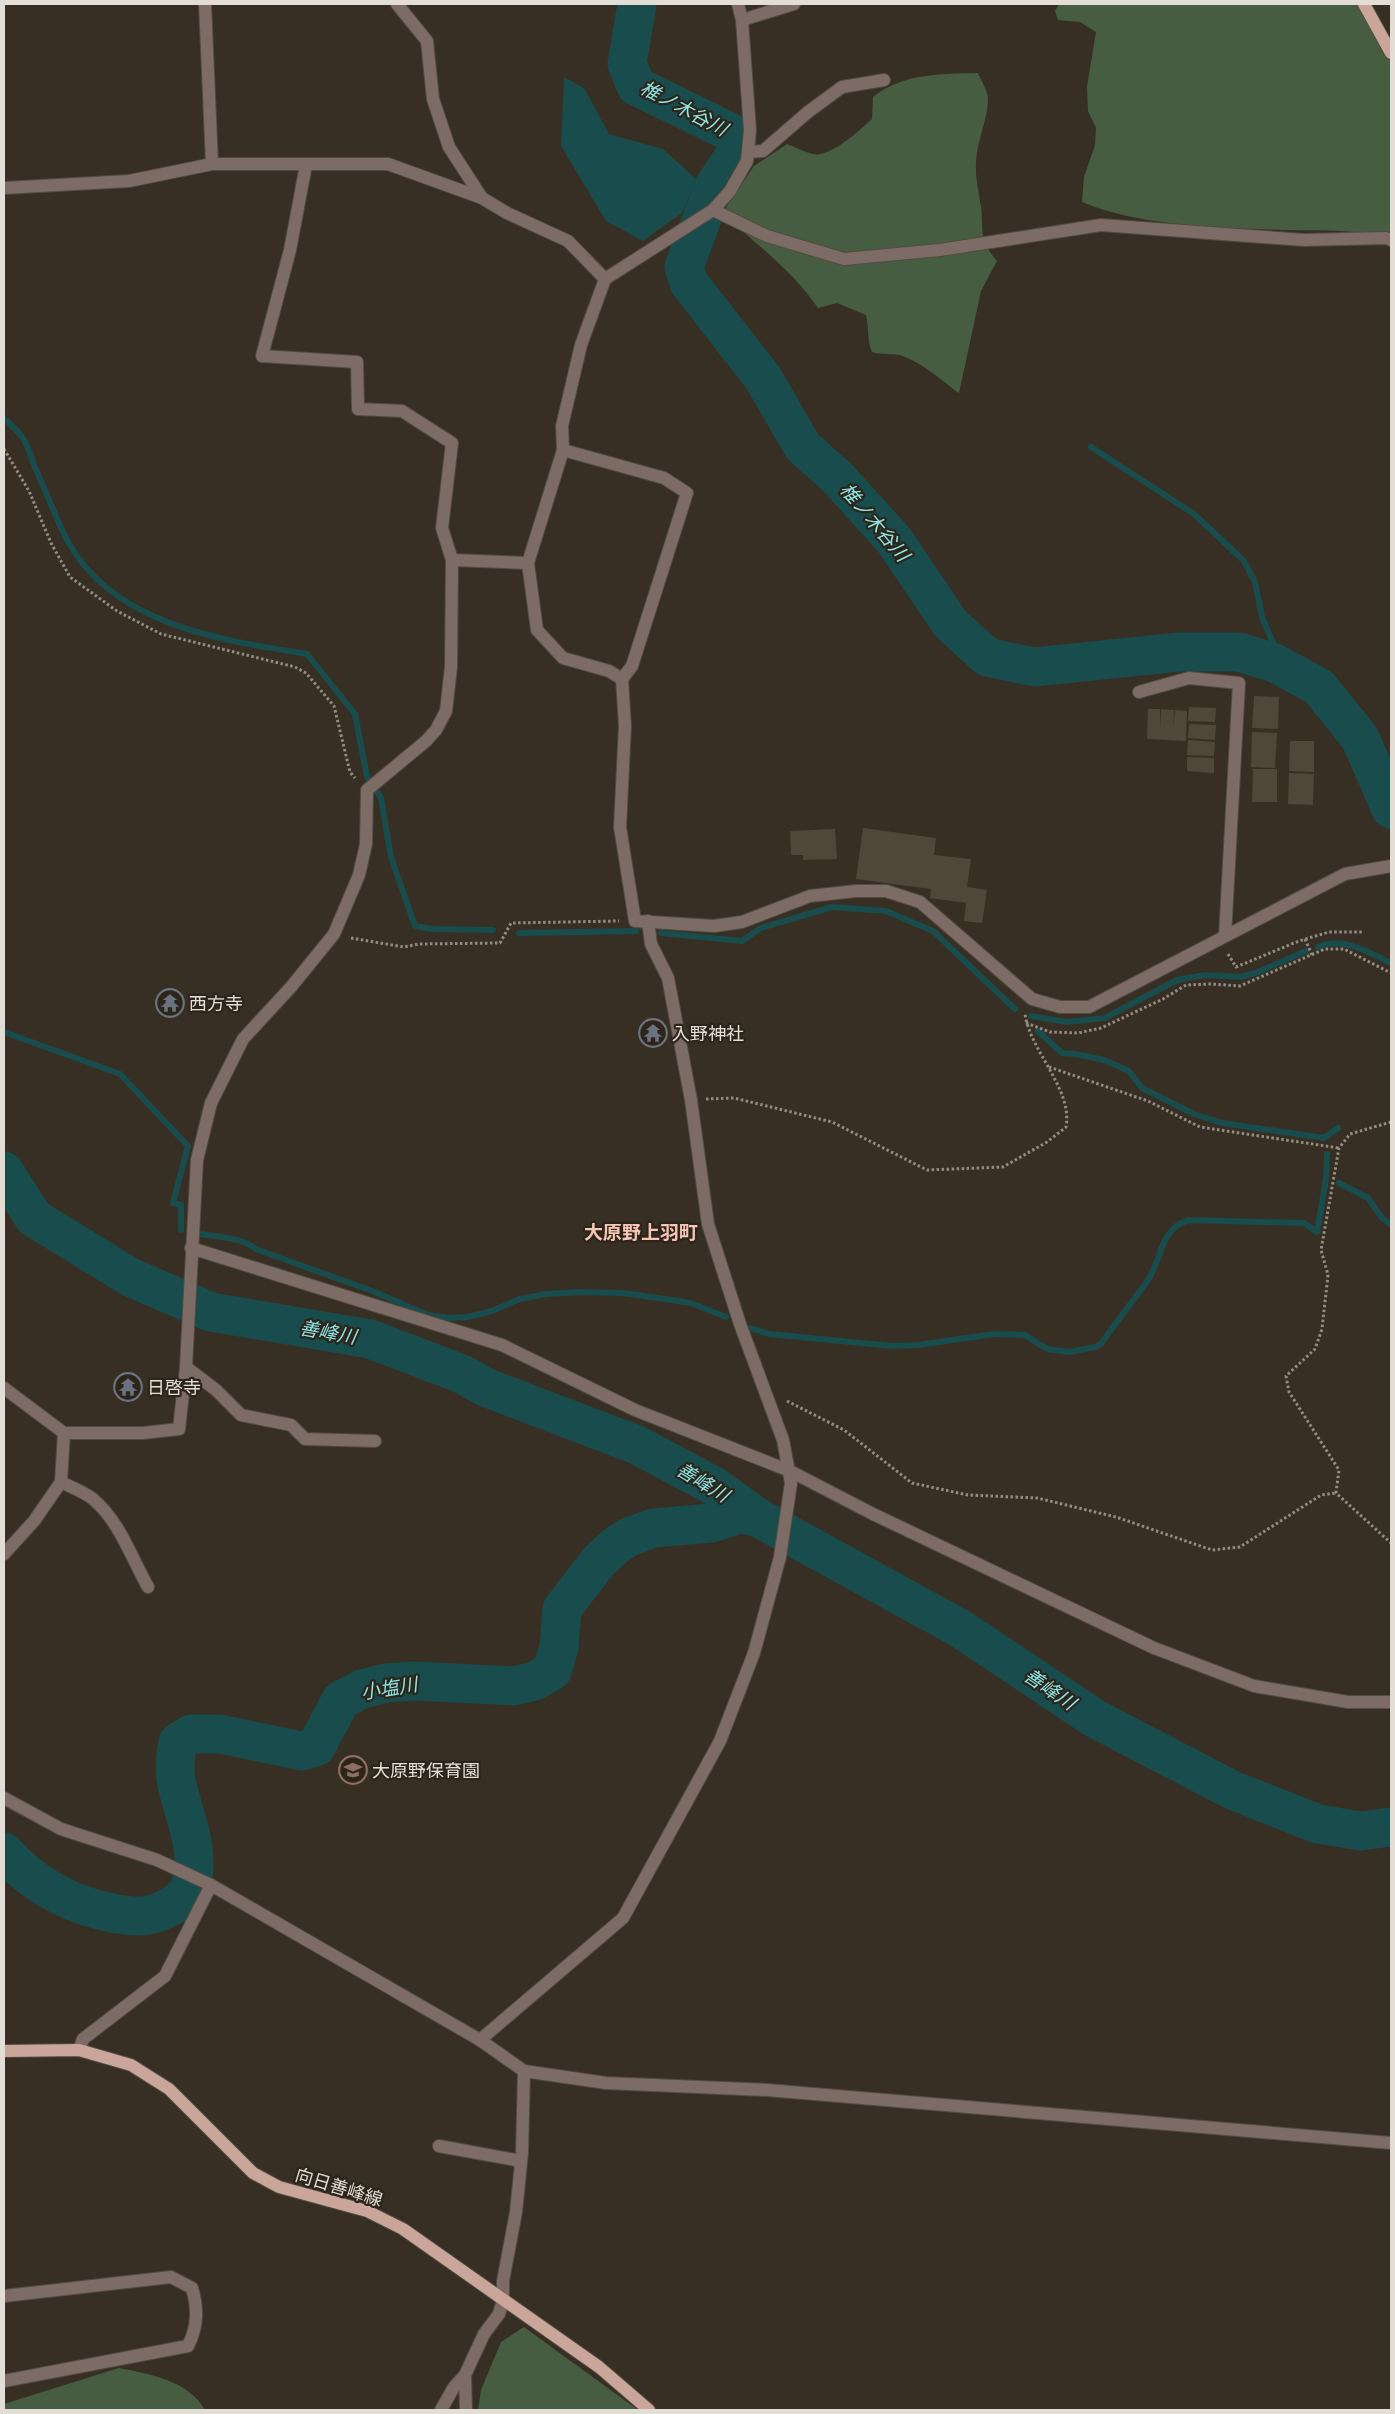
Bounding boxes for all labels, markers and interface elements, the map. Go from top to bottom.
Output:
water label: 椎ノ木谷川 [636,75,733,142]
water label: 椎ノ木谷川 [835,478,916,568]
temple icon: 西方寺 [155,988,185,1018]
place label: 西方寺 [189,992,243,1015]
temple icon: 入野神社 [638,1018,668,1048]
place label: 入野神社 [672,1022,744,1045]
district label: 大原野上羽町 [584,1220,698,1244]
water label: 善峰川 [298,1315,360,1349]
temple icon: 日啓寺 [113,1372,143,1402]
place label: 日啓寺 [147,1376,201,1399]
water label: 善峰川 [672,1457,735,1508]
water label: 善峰川 [1020,1663,1082,1716]
water label: 小塩川 [359,1671,421,1704]
school or university icon: 大原野保育園 [338,1755,368,1785]
place label: 大原野保育園 [372,1759,480,1782]
street label: 向日善峰線 [293,2163,385,2211]

